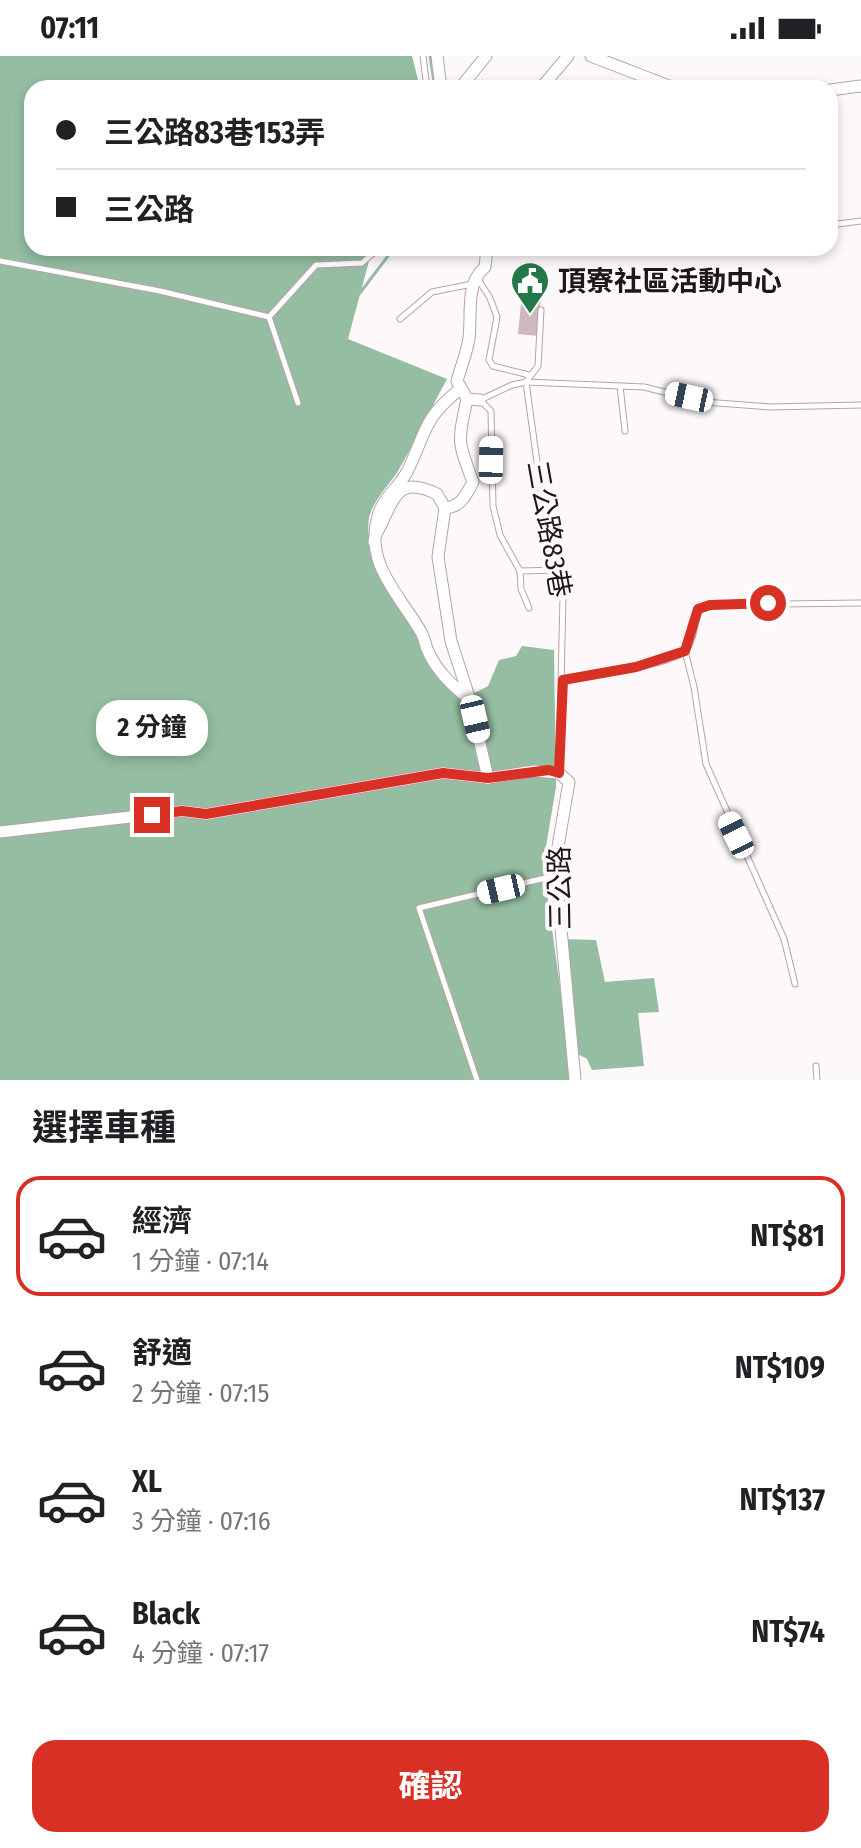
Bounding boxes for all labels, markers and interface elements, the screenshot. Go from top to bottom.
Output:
text: 07:11 [40,10,99,46]
text: 三公路83巷153弄 [104,115,325,151]
text: 三公路 [104,192,194,228]
public building icon: 頂寮社區活動中心 [509,260,551,315]
place label: 頂寮社區活動中心 [558,265,782,298]
car [663,380,715,414]
car [479,436,503,484]
street label: 三公路83巷 [521,458,577,600]
route start [750,585,786,621]
car [458,693,492,745]
callout: 2 分鐘 [96,699,208,755]
text: 2 分鐘 [117,712,187,743]
route end [134,797,170,833]
car [715,808,757,862]
street label: 三公路 [543,846,577,930]
car [475,872,527,906]
text: 選擇車種 [32,1106,176,1150]
icon: car [36,1200,108,1272]
text: 經濟 [132,1203,192,1239]
text: NT$81 [750,1218,825,1254]
text: 1 分鐘 · 07:14 [132,1246,269,1277]
icon: car [36,1332,108,1404]
text: 舒適 [132,1335,192,1371]
text: NT$109 [735,1350,825,1386]
text: 2 分鐘 · 07:15 [132,1378,269,1409]
icon: car [36,1464,108,1536]
text: XL [132,1464,162,1500]
text: NT$137 [740,1482,825,1518]
text: 3 分鐘 · 07:16 [132,1506,271,1537]
icon: car [36,1596,108,1668]
text: Black [132,1596,200,1632]
text: NT$74 [751,1614,825,1650]
text: 4 分鐘 · 07:17 [132,1638,269,1669]
button: 確認 [32,1740,829,1832]

